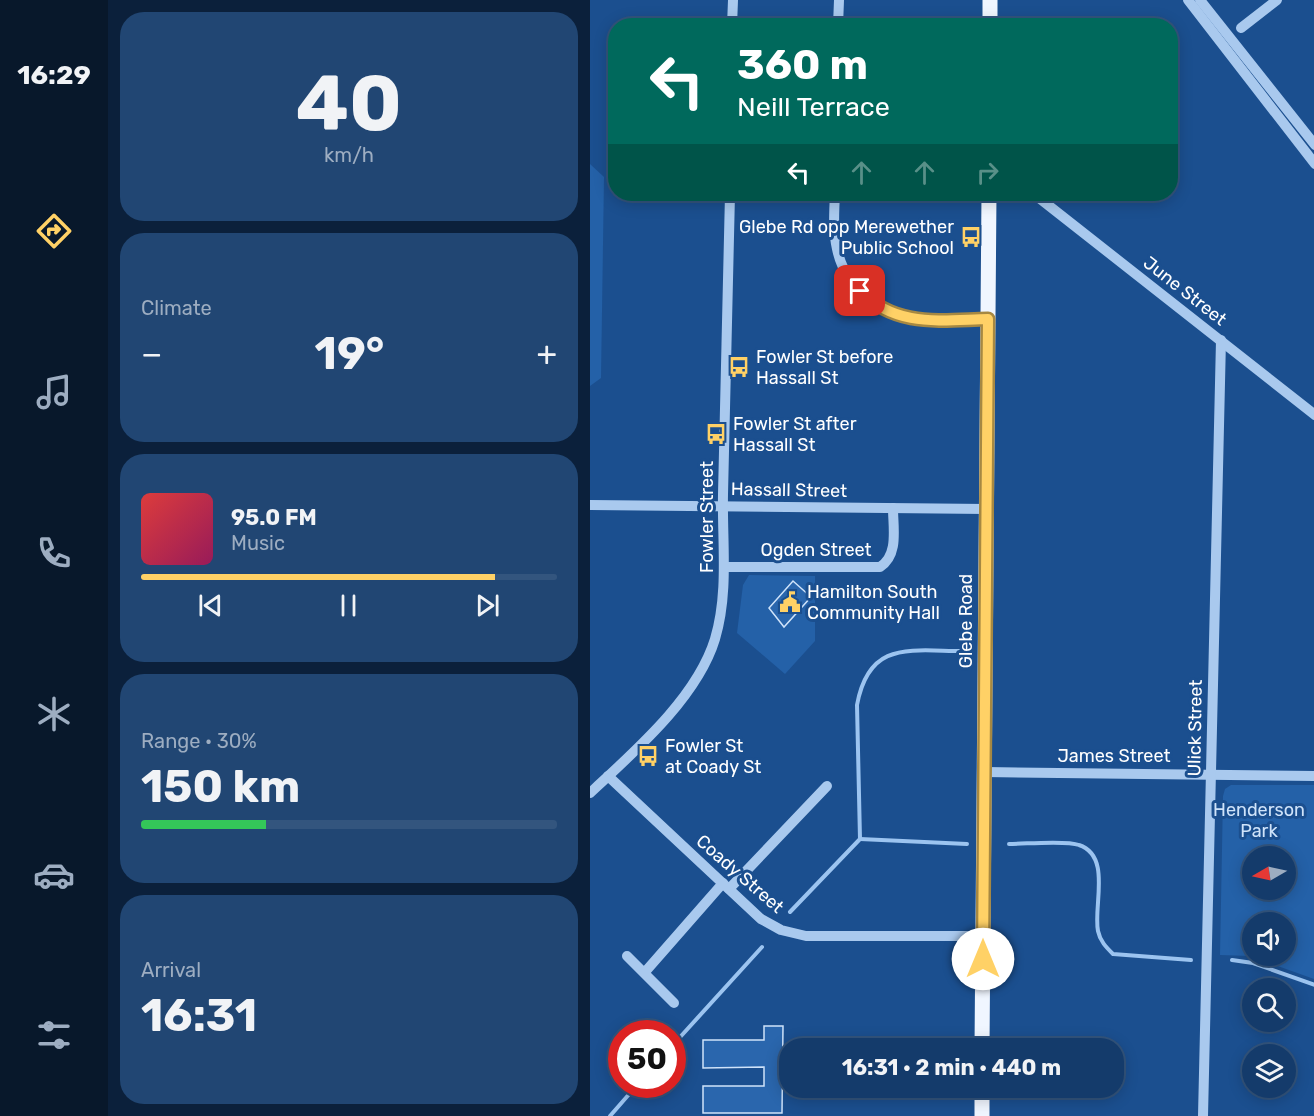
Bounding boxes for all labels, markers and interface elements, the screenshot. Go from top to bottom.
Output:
text: 360 m [737,40,868,90]
icon: left [638,42,716,120]
text: 40 [296,57,402,150]
text: 16:29 [17,59,91,91]
text: Neill Terrace [737,91,890,123]
text: km/h [324,143,374,167]
icon: left [782,156,815,189]
icon: ahead [845,156,878,189]
icon: ahead [908,156,941,189]
icon: right [971,156,1004,189]
icon: directions [33,210,75,252]
place label: Glebe Rd opp Merewether Public School [739,216,954,259]
bus stop icon: Glebe Rd opp Merewether Public School [959,225,983,249]
street label: June Street [1139,252,1231,330]
pin [834,265,885,316]
icon: arrive [843,274,876,307]
text: Climate [141,296,212,320]
text: 19° [315,327,384,380]
text: − [141,334,162,373]
text: + [536,334,557,373]
place label: Fowler St before Hassall St [756,346,893,389]
bus stop icon: Fowler St before Hassall St [727,355,751,379]
icon: music [33,371,75,413]
place label: Fowler St after Hassall St [733,413,857,456]
bus stop icon: Fowler St after Hassall St [704,422,728,446]
street label: Fowler Street [696,461,718,573]
street label: Hassall Street [731,478,847,502]
text: 95.0 FM [231,504,317,531]
text: Music [231,531,285,555]
icon: phone [33,532,75,574]
street label: Ogden Street [760,539,872,561]
street label: Glebe Road [955,574,977,668]
place label: Hamilton South Community Hall [807,581,940,624]
icon: previous [194,589,227,622]
icon: pause [332,589,365,622]
icon: next [471,589,504,622]
public building icon: Hamilton South Community Hall [778,590,802,614]
street label: Ulick Street [1183,679,1207,777]
icon: climate [33,693,75,735]
text: Range · 30% [141,729,257,753]
place label: Fowler St at Coady St [665,735,761,778]
bus stop icon: Fowler St at Coady St [636,744,660,768]
street label: James Street [1058,745,1170,767]
text: 150 km [141,760,300,813]
park label: Henderson Park [1213,799,1305,842]
street label: Coady Street [692,830,788,918]
north arrow [1242,846,1296,900]
map controls [1242,846,1296,1098]
icon: car [33,854,75,896]
button: sound [1242,912,1296,966]
position arrow [951,927,1015,991]
text: Arrival [141,958,201,982]
button: search [1242,978,1296,1032]
text: 16:31 [141,989,257,1042]
icon: filters [33,1014,75,1056]
speed limit sign: 50 [608,1020,686,1098]
button: layers [1242,1044,1296,1098]
text: 16:31 · 2 min · 440 m [842,1054,1061,1081]

